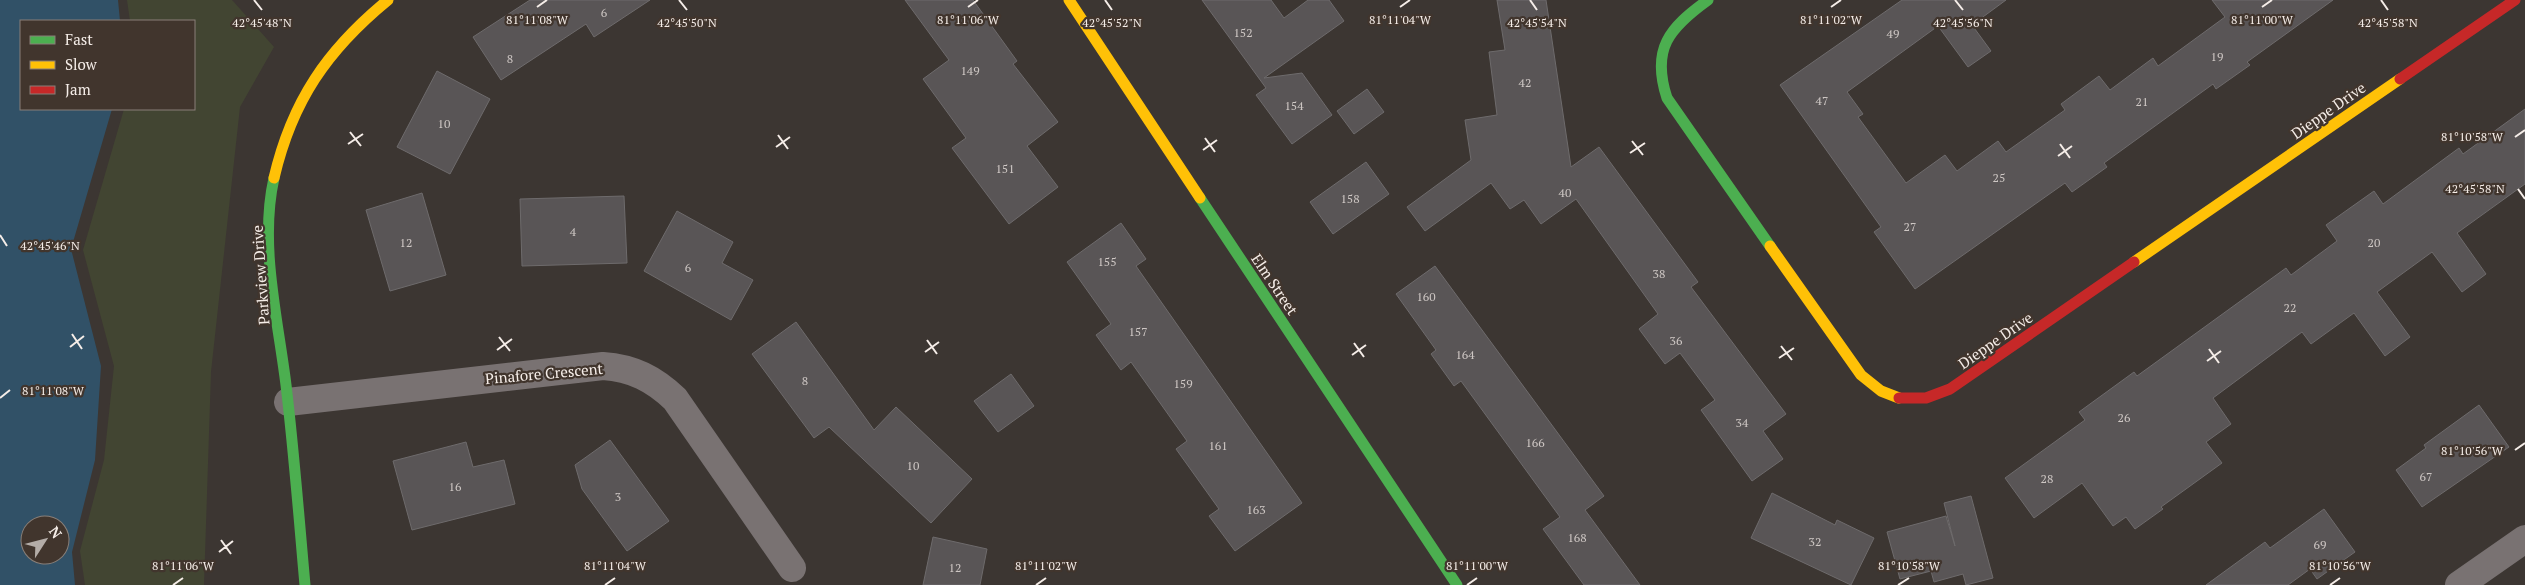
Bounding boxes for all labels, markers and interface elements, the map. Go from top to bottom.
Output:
house number: 6 [601,5,608,20]
text: 81°11'08"W [506,12,569,27]
text: 81°11'06"W [937,12,1000,27]
text: 81°11'04"W [1369,12,1432,27]
text: 81°11'02"W [1800,12,1863,27]
text: 81°11'00"W [2231,12,2294,27]
text: 42°45'48"N [232,15,292,30]
text: 42°45'50"N [657,15,717,30]
text: 42°45'52"N [1082,15,1142,30]
text: 42°45'54"N [1507,15,1567,30]
text: 42°45'56"N [1933,15,1993,30]
text: 42°45'58"N [2358,15,2418,30]
legend [20,20,195,110]
house number: 152 [1233,25,1253,40]
house number: 49 [1887,26,1899,41]
text: Fast [65,29,93,49]
house number: 19 [2211,49,2223,64]
house number: 8 [507,51,513,66]
text: Slow [65,54,98,74]
house number: 149 [960,63,980,78]
house number: 42 [1519,75,1531,90]
street label: Dieppe Drive [2287,77,2369,143]
text: Jam [65,79,91,99]
house number: 47 [1816,93,1828,108]
house number: 21 [2136,94,2148,109]
house number: 154 [1284,98,1304,113]
house number: 10 [438,116,450,131]
text: 81°10'58"W [2441,129,2504,144]
house number: 151 [995,161,1015,176]
house number: 25 [1993,170,2005,185]
text: 42°45'58"N [2445,181,2505,196]
house number: 40 [1559,185,1571,200]
house number: 158 [1340,191,1360,206]
house number: 27 [1904,219,1916,234]
street label: Parkview Drive [247,224,273,326]
house number: 4 [570,224,577,239]
house number: 12 [400,235,412,250]
house number: 20 [2368,235,2380,250]
text: 42°45'46"N [20,238,80,253]
street label: Elm Street [1247,249,1303,319]
house number: 155 [1097,254,1117,269]
house number: 6 [685,260,692,275]
house number: 38 [1653,266,1665,281]
house number: 160 [1416,289,1436,304]
house number: 22 [2284,300,2296,315]
street label: Dieppe Drive [1954,307,2036,373]
house number: 157 [1128,324,1148,339]
house number: 36 [1670,333,1683,348]
house number: 164 [1455,347,1475,362]
street label: Pinafore Crescent [484,358,604,388]
house number: 8 [802,373,808,388]
house number: 159 [1173,376,1193,391]
text: 81°11'08"W [22,383,85,398]
house number: 26 [2118,410,2131,425]
house number: 34 [1736,415,1749,430]
house number: 166 [1525,435,1545,450]
house number: 161 [1208,438,1228,453]
text: 81°10'56"W [2441,443,2504,458]
house number: 10 [907,458,919,473]
house number: 67 [2420,469,2432,484]
house number: 28 [2041,471,2053,486]
house number: 16 [449,479,462,494]
house number: 3 [615,489,621,504]
house number: 163 [1246,502,1266,517]
north arrow [20,515,70,565]
text: N [45,522,67,542]
house number: 168 [1567,530,1587,545]
house number: 32 [1809,534,1821,549]
house number: 69 [2314,537,2326,552]
text: 81°11'06"W [152,558,215,573]
text: 81°11'04"W [584,558,647,573]
text: 81°11'02"W [1015,558,1078,573]
text: 81°11'00"W [1446,558,1509,573]
text: 81°10'58"W [1878,558,1941,573]
text: 81°10'56"W [2309,558,2372,573]
house number: 12 [949,560,961,575]

